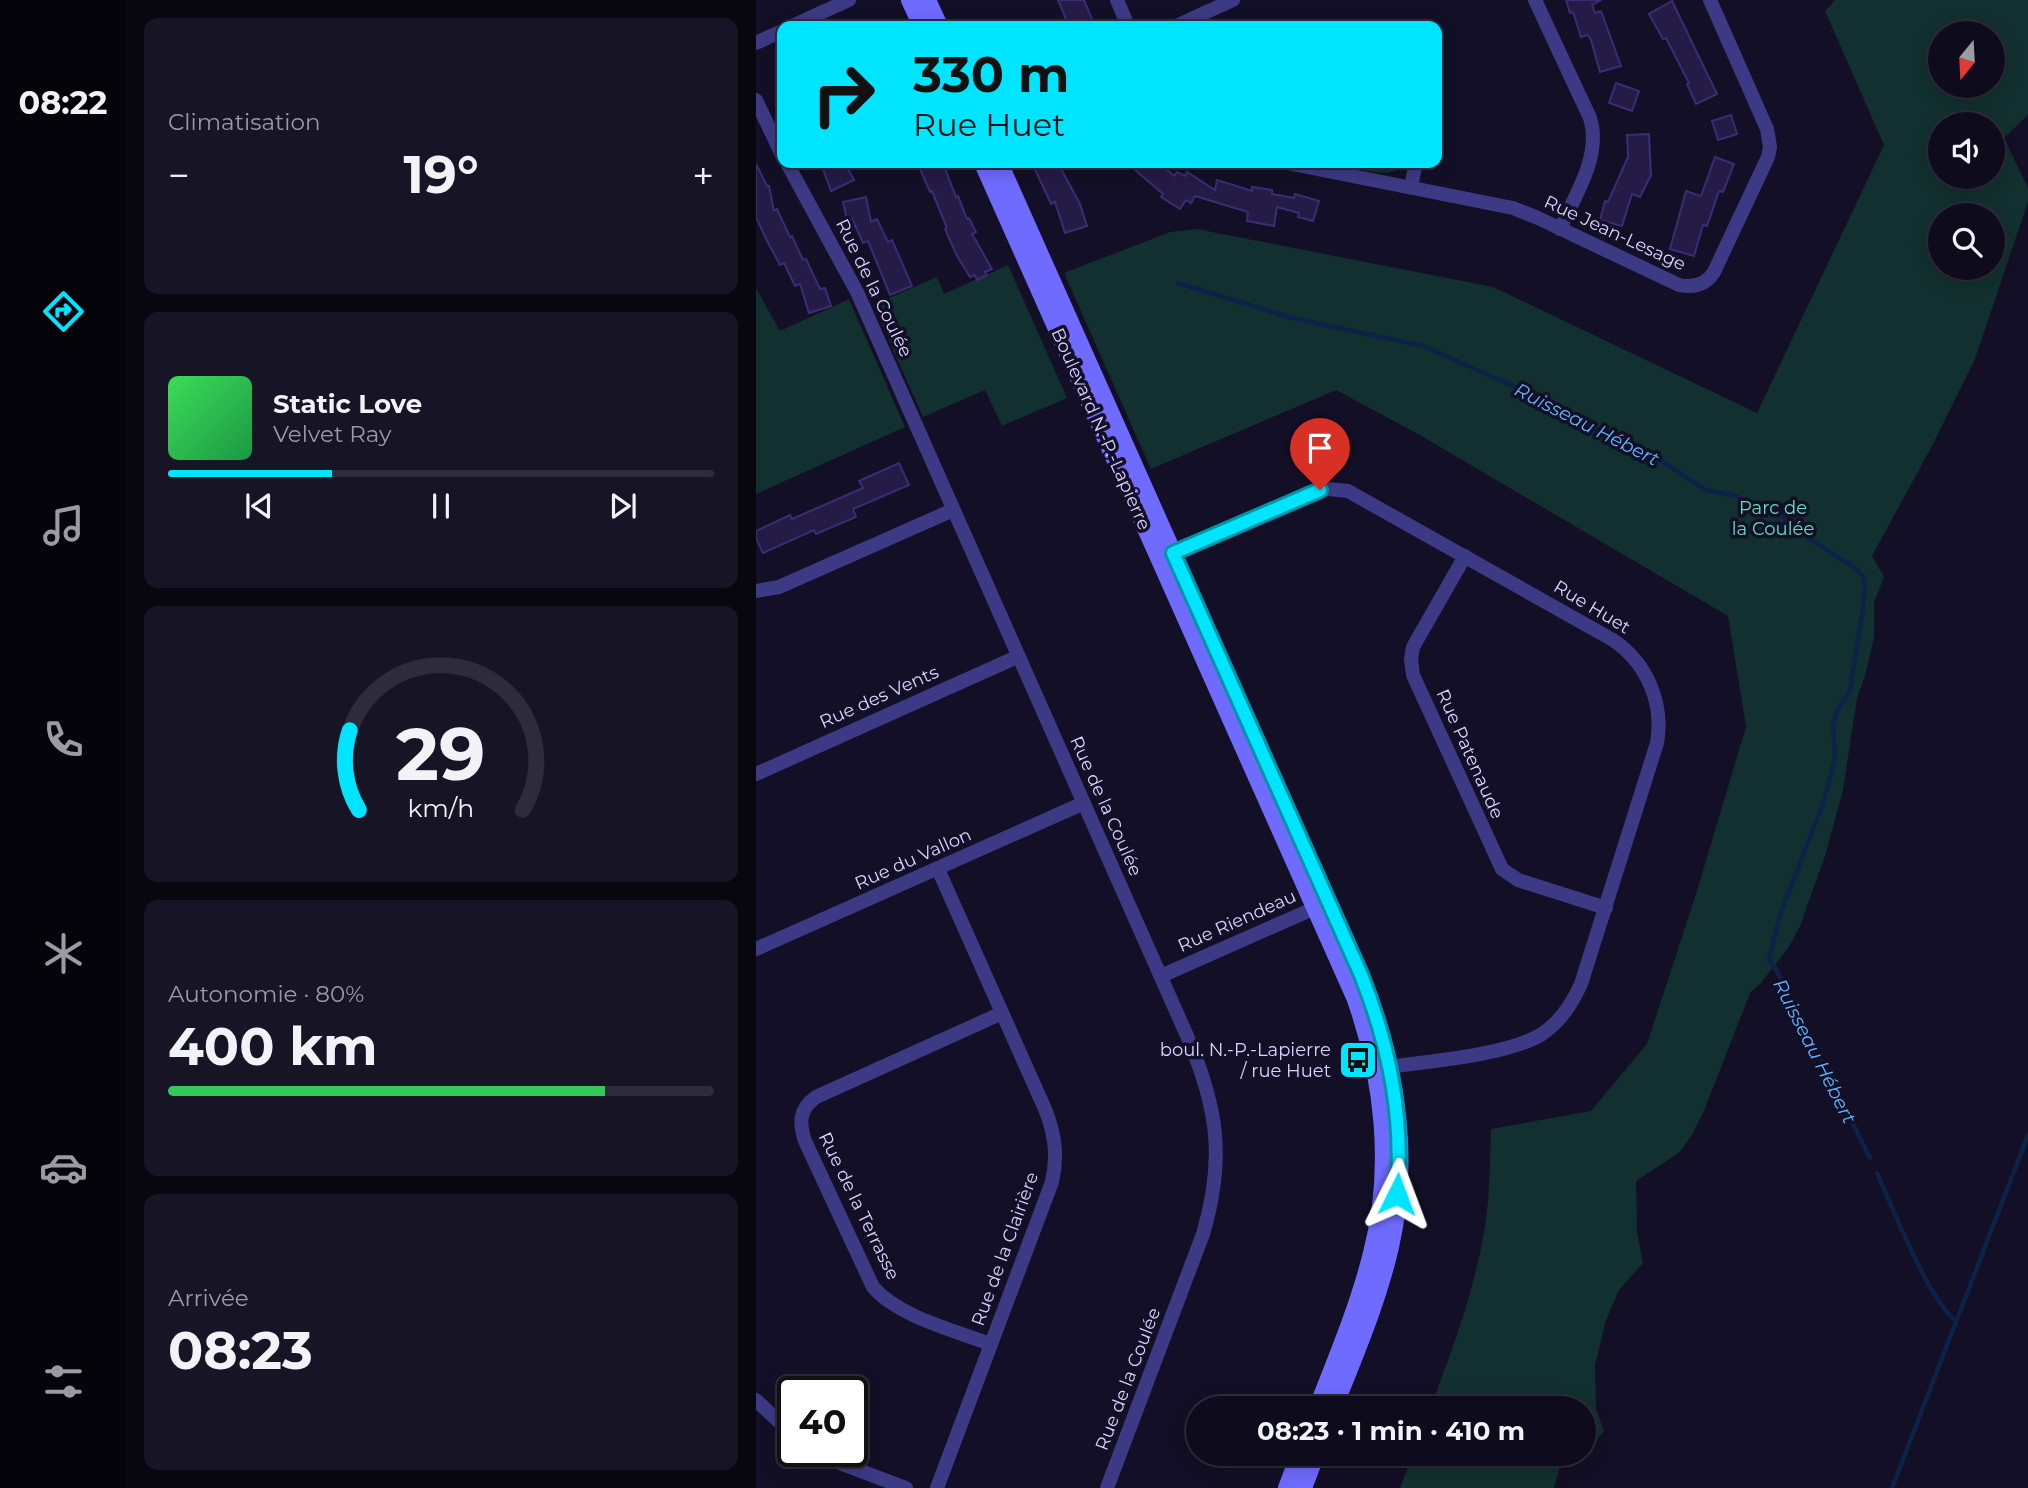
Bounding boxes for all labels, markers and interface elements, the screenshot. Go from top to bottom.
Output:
north arrow [1928,21,2006,98]
map controls [1928,21,2005,280]
text: 330 m [913,45,1069,104]
icon: right [798,49,889,140]
text: 08:22 [19,83,108,122]
text: Rue Huet [913,105,1065,144]
text: Climatisation [168,108,320,136]
button: sound [1928,112,2005,189]
text: 19° [403,143,479,206]
text: − [168,152,190,199]
text: + [692,152,714,199]
street label: Rue Jean-Lesage [1541,191,1690,276]
button: search [1928,203,2005,280]
street label: Rue de la Coulée [831,215,917,361]
icon: directions [39,287,88,336]
street label: Boulevard N.-P.-Lapierre [1046,325,1156,533]
water label: Ruisseau Hébert [1511,378,1663,471]
text: Static Love [273,388,422,420]
pin [1290,418,1350,490]
text: Velvet Ray [273,420,391,448]
icon: arrive [1301,429,1339,467]
icon: previous [240,487,278,525]
icon: pause [422,487,460,525]
icon: next [604,487,642,525]
park label: Parc de la Coulée [1732,497,1814,540]
icon: music [39,501,88,550]
street label: Rue Huet [1550,576,1634,638]
street label: Rue des Vents [816,661,942,733]
street label: Rue Patenaude [1432,686,1509,822]
text: 29 [396,710,486,798]
icon: phone [39,715,88,764]
street label: Rue de la Coulée [1065,733,1147,880]
text: km/h [408,793,474,823]
street label: Rue du Vallon [851,824,975,894]
street label: Rue Riendeau [1174,885,1300,957]
icon: climate [39,929,88,978]
water label: Ruisseau Hébert [1768,975,1861,1128]
text: Autonomie · 80% [168,980,364,1008]
text: 400 km [168,1015,378,1078]
place label: boul. N.-P.-Lapierre / rue Huet [1160,1039,1331,1082]
bus stop icon: boul. N.-P.-Lapierre / rue Huet [1337,1039,1379,1081]
street label: Rue de la Terrasse [814,1129,904,1284]
icon: car [39,1143,88,1192]
position arrow [1360,1157,1434,1231]
street label: Rue de la Clairière [967,1169,1043,1329]
text: Arrivée [168,1284,249,1312]
street label: Rue de la Coulée [1091,1304,1165,1453]
text: 08:23 [168,1319,313,1382]
icon: filters [39,1357,88,1406]
speed limit sign: 40 [777,1376,868,1467]
text: 08:23 · 1 min · 410 m [1257,1415,1525,1447]

